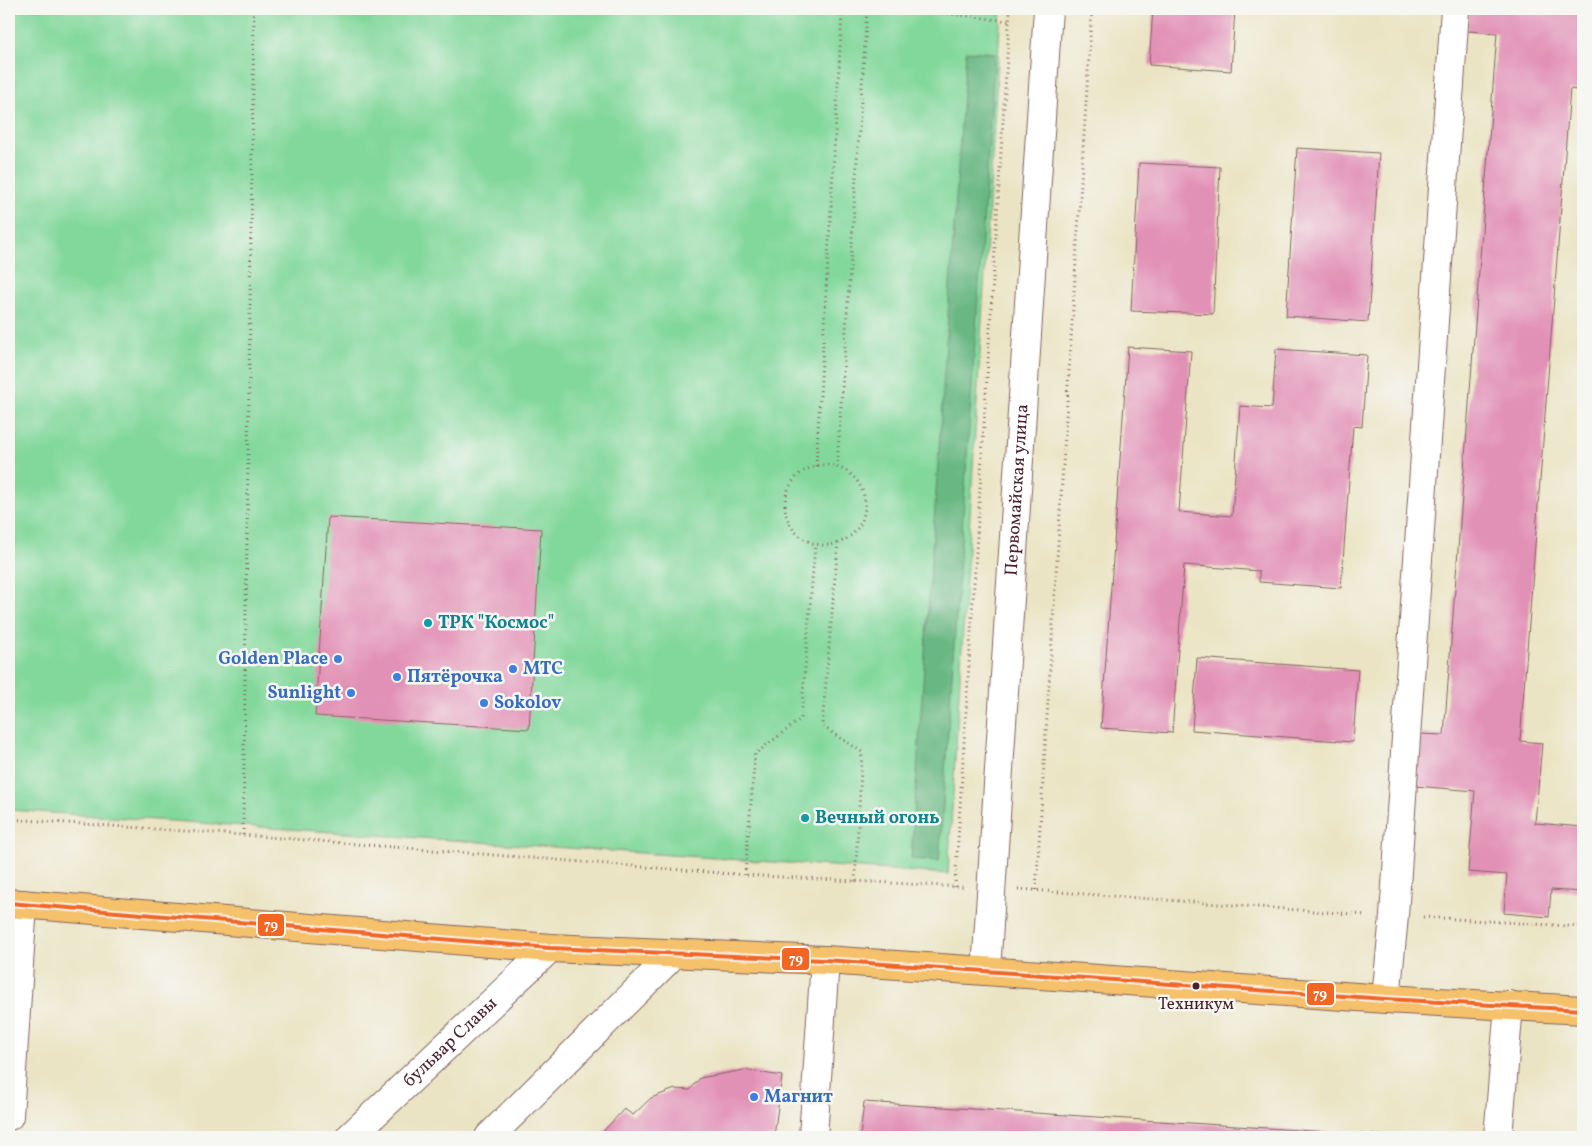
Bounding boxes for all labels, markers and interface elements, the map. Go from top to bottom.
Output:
street label: Первомайская улица [999,403,1035,577]
place label: ТРК "Космос" [438,611,554,636]
marker: ТРК "Космос" [422,617,434,629]
place label: Golden Place [218,647,328,672]
marker: Golden Place [332,653,344,665]
place label: МТС [523,657,563,682]
marker: МТС [507,663,519,675]
place label: Пятёрочка [407,665,503,690]
marker: Пятёрочка [391,671,403,683]
place label: Sunlight [267,681,341,706]
marker: Sunlight [345,687,357,699]
place label: Sokolov [494,691,561,716]
marker: Sokolov [478,697,490,709]
place label: Вечный огонь [815,806,939,831]
marker: Вечный огонь [799,812,811,824]
line badge: 79 [257,913,285,937]
text: 79 [264,917,278,936]
line badge: 79 [781,947,810,971]
text: 79 [789,951,803,970]
marker: Техникум [1191,981,1201,991]
line badge: 79 [1306,982,1335,1006]
text: 79 [1313,986,1327,1005]
street label: бульвар Славы [398,991,503,1093]
place label: Техникум [1158,993,1234,1016]
place label: Магнит [764,1085,833,1110]
marker: Магнит [748,1091,760,1103]

